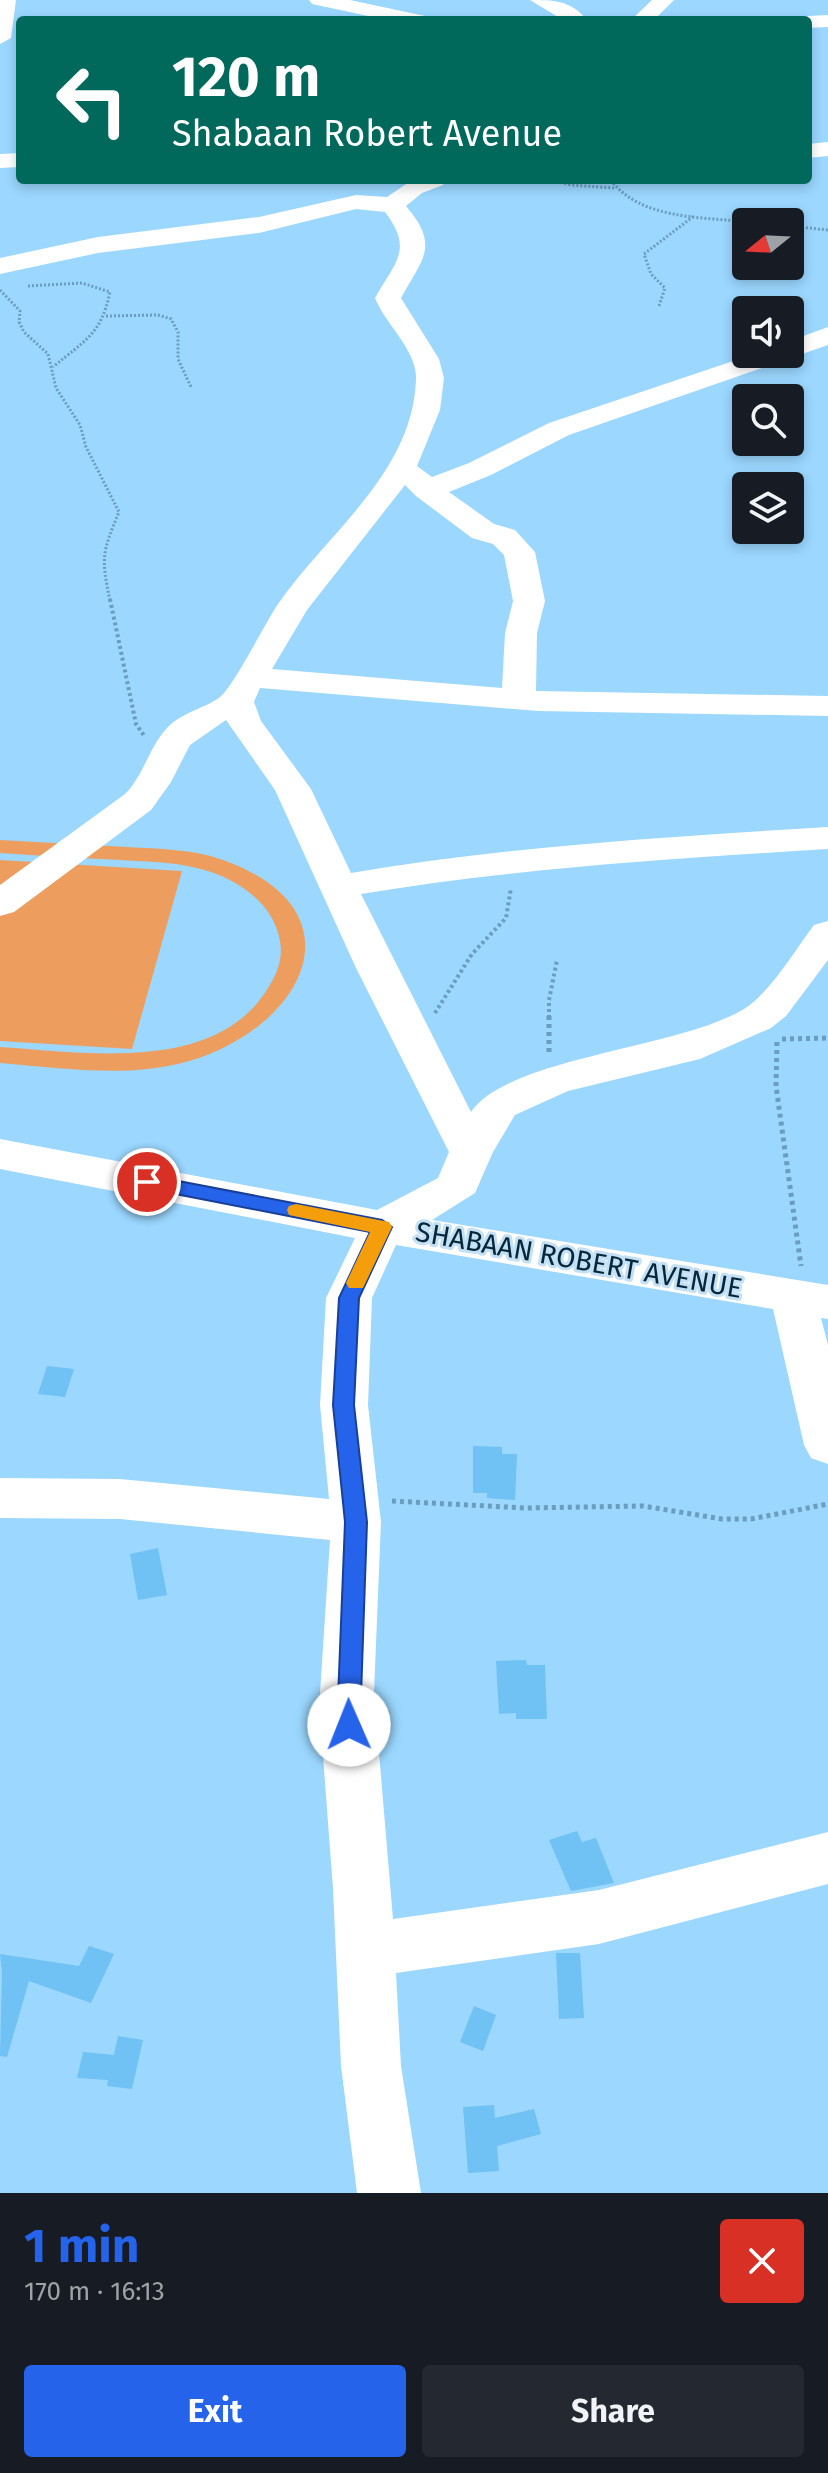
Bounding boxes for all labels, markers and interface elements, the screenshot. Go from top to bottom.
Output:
text: 120 m [172,44,320,111]
icon: left [40,48,144,152]
text: Shabaan Robert Avenue [172,112,562,156]
north arrow [732,208,804,280]
map controls [732,208,804,544]
button: sound [732,296,804,368]
button: search [732,384,804,456]
button: layers [732,472,804,544]
pin [113,1148,181,1216]
icon: arrive [125,1160,169,1204]
street label: SHABAAN ROBERT AVENUE [413,1215,745,1305]
position arrow [307,1683,391,1767]
text: 1 min [24,2217,139,2275]
button: close [720,2219,804,2303]
text: 170 m · 16:13 [24,2276,165,2307]
button: Exit [24,2365,406,2457]
button: Share [422,2365,804,2457]

